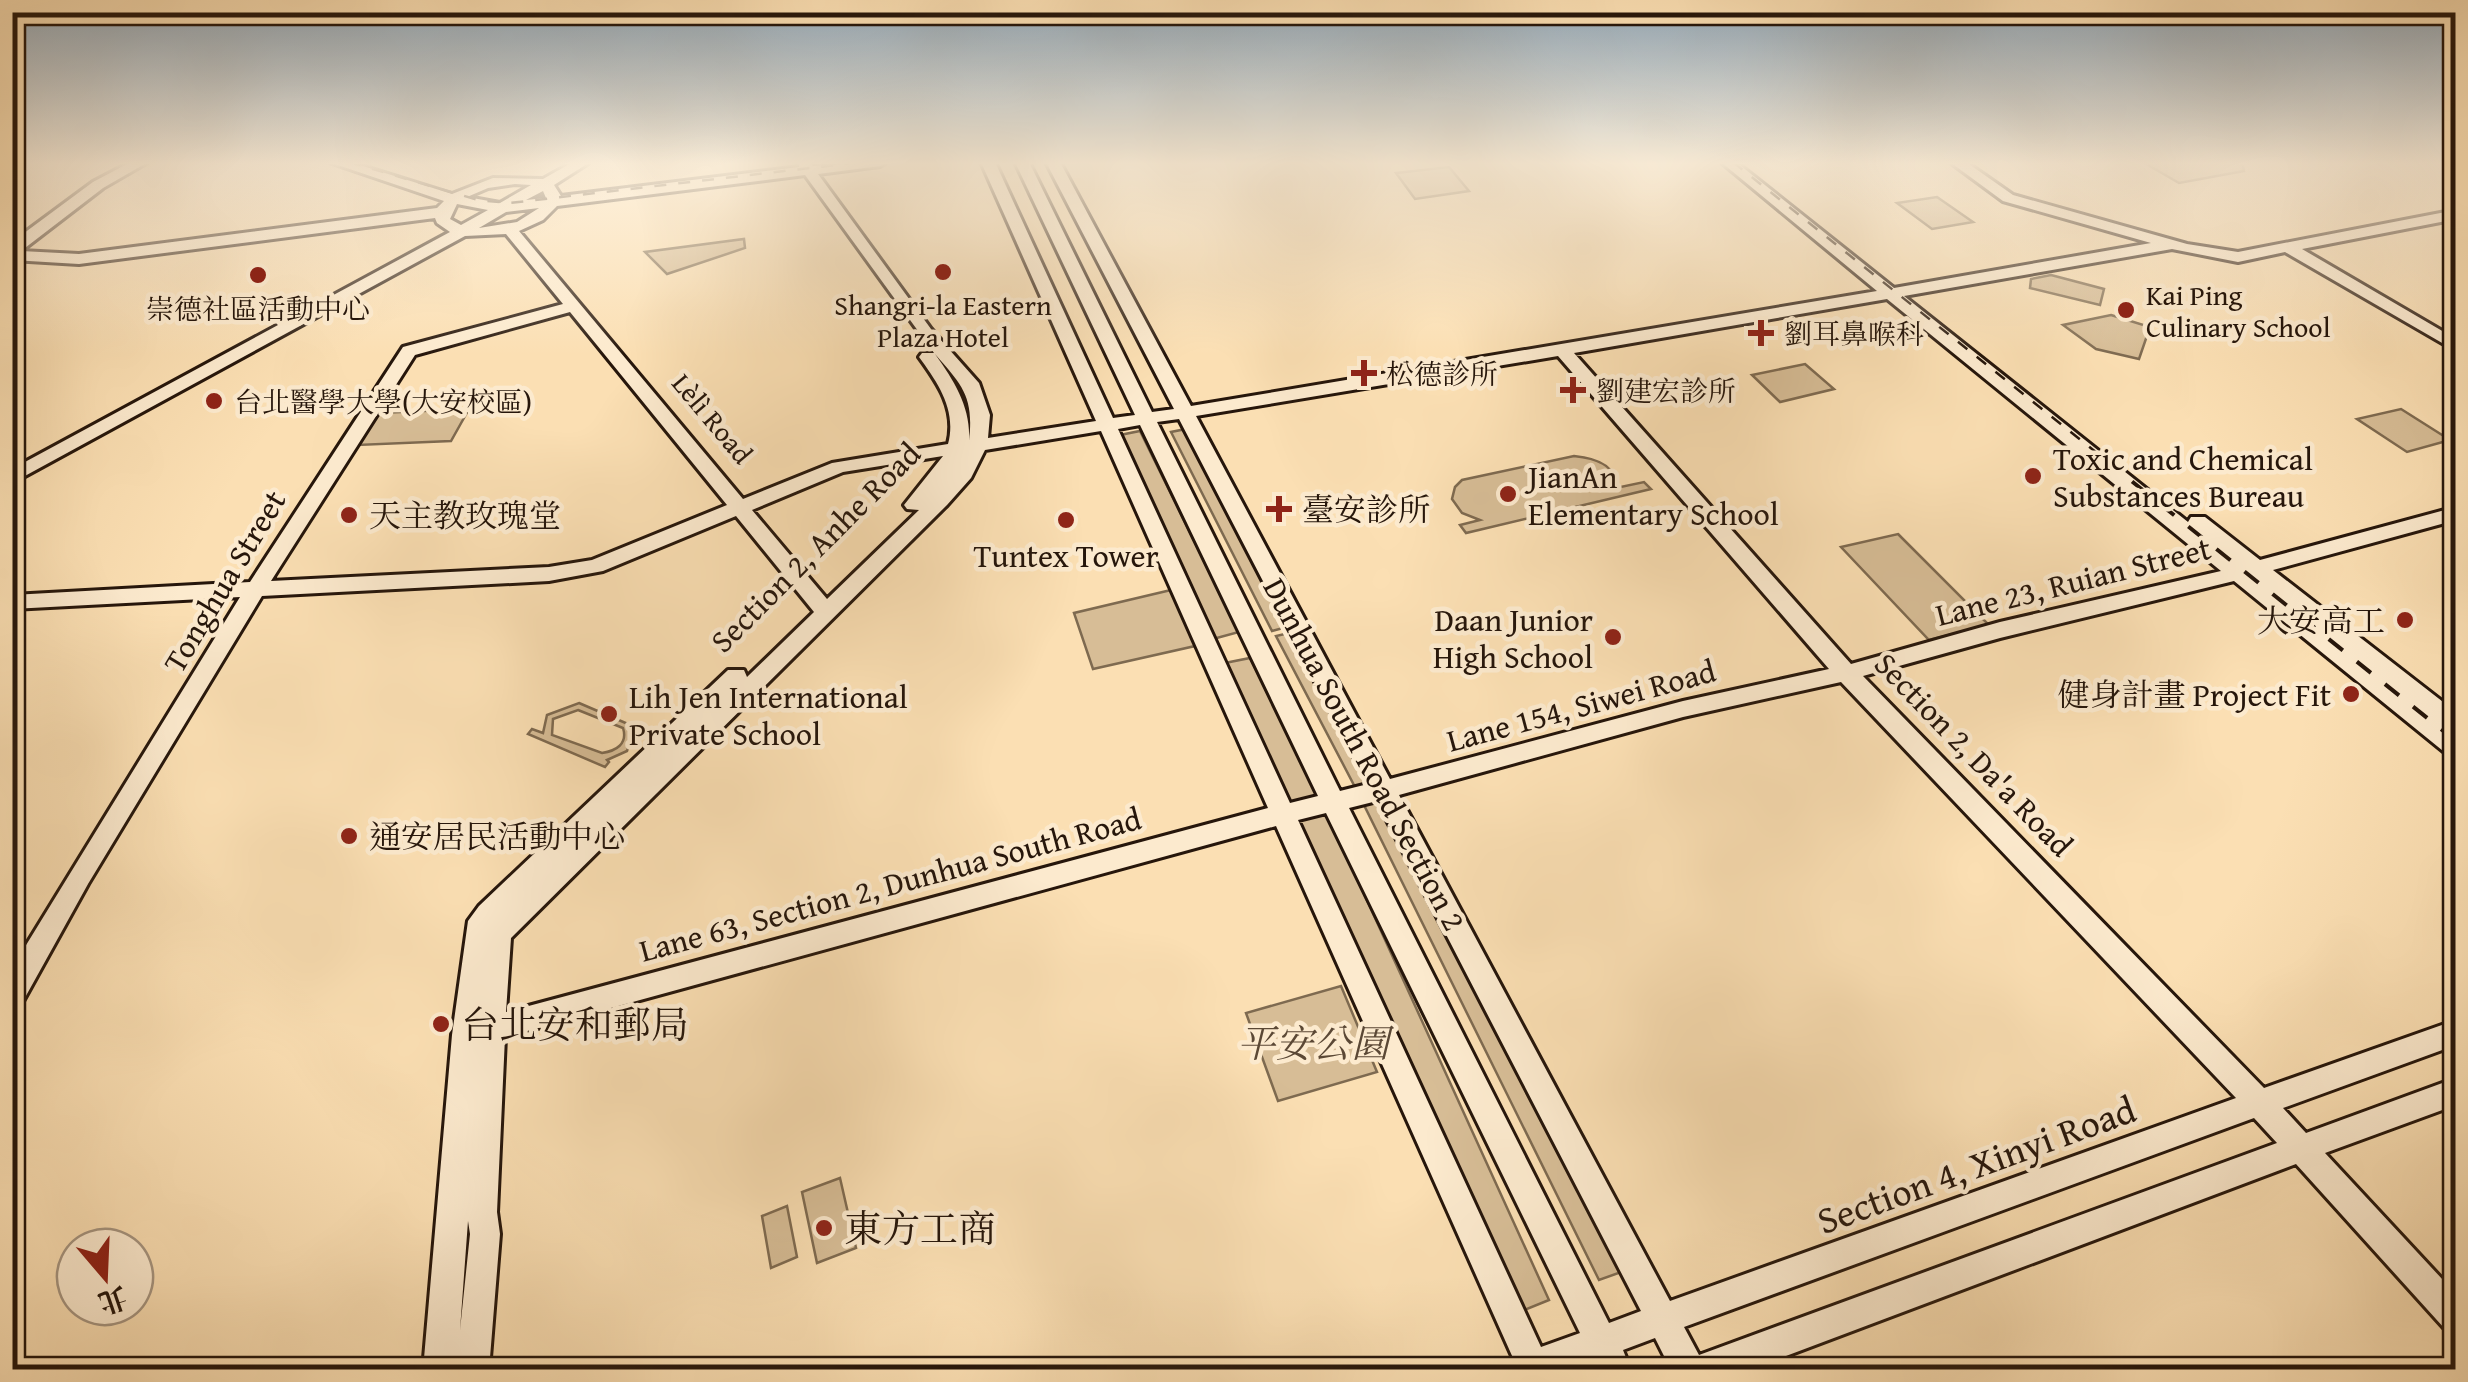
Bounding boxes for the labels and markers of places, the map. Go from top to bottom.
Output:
marker: Shangri-la Eastern Plaza Hotel [932,261,954,283]
marker: 崇德社區活動中心 [247,264,269,286]
place label: Kai Ping Culinary School [2146,274,2331,347]
place label: Shangri-la Eastern Plaza Hotel [834,284,1052,357]
place label: 崇德社區活動中心 [146,288,370,329]
marker: Kai Ping Culinary School [2115,299,2137,321]
place label: 劉耳鼻喉科 [1784,313,1924,354]
marker: 劉耳鼻喉科 [1748,320,1774,346]
place label: 松德診所 [1386,353,1498,394]
marker: 松德診所 [1351,360,1377,386]
place label: 劉建宏診所 [1596,370,1736,411]
marker: 劉建宏診所 [1560,377,1586,403]
place label: 台北醫學大學(大安校區) [234,381,532,422]
marker: 台北醫學大學(大安校區) [203,390,225,412]
place label: Toxic and Chemical Substances Bureau [2053,435,2313,519]
place label: JianAn Elementary School [1524,453,1779,537]
marker: Toxic and Chemical Substances Bureau [2022,465,2044,487]
marker: JianAn Elementary School [1497,483,1519,505]
place label: 臺安診所 [1302,486,1430,533]
place label: 天主教玫瑰堂 [369,492,561,539]
marker: 臺安診所 [1266,496,1292,522]
marker: 天主教玫瑰堂 [338,504,360,526]
marker: Tuntex Tower [1055,509,1077,531]
place label: Tuntex Tower [973,532,1159,579]
place label: Daan Junior High School [1433,596,1593,680]
place label: 大安高工 [2257,597,2385,644]
marker: 大安高工 [2394,609,2416,631]
marker: Daan Junior High School [1602,626,1624,648]
place label: 健身計畫 Project Fit [2058,671,2331,718]
place label: Lih Jen International Private School [629,673,908,757]
marker: 健身計畫 Project Fit [2340,683,2362,705]
marker: Lih Jen International Private School [598,703,620,725]
place label: 通安居民活動中心 [369,813,625,860]
marker: 通安居民活動中心 [338,825,360,847]
place label: 台北安和郵局 [461,996,689,1052]
marker: 台北安和郵局 [430,1013,452,1035]
place label: 東方工商 [844,1200,996,1256]
marker: 東方工商 [813,1217,835,1239]

